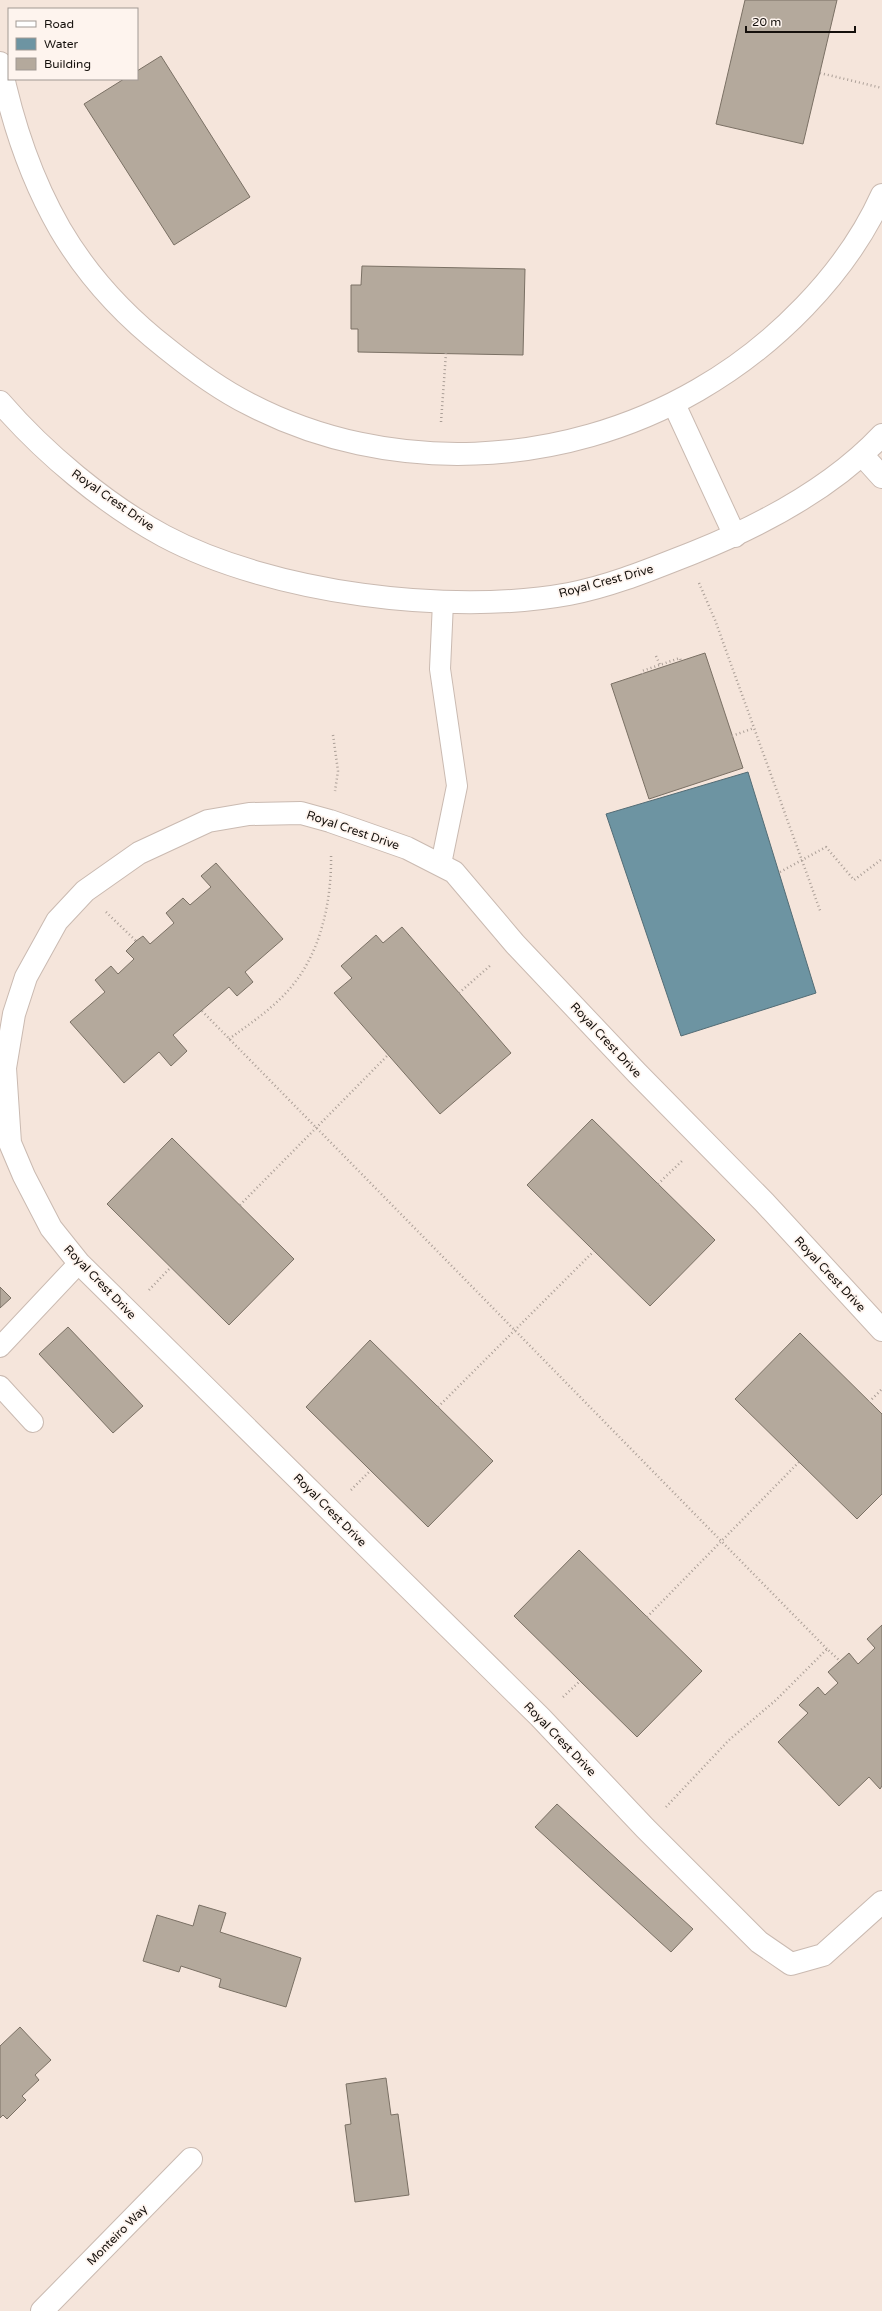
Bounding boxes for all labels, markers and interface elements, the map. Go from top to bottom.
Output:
legend [8,8,138,80]
scale bar [746,8,855,34]
text: 20 m [752,15,781,29]
text: Road [44,17,74,31]
text: Water [44,37,79,51]
text: Building [44,57,91,71]
street label: Royal Crest Drive [69,466,157,534]
street label: Royal Crest Drive [557,562,655,600]
street label: Royal Crest Drive [305,808,402,853]
street label: Royal Crest Drive [568,1000,644,1081]
street label: Royal Crest Drive [792,1234,868,1315]
street label: Royal Crest Drive [61,1242,139,1322]
street label: Royal Crest Drive [291,1471,370,1550]
street label: Royal Crest Drive [521,1699,599,1779]
street label: Monteiro Way [84,2201,151,2268]

